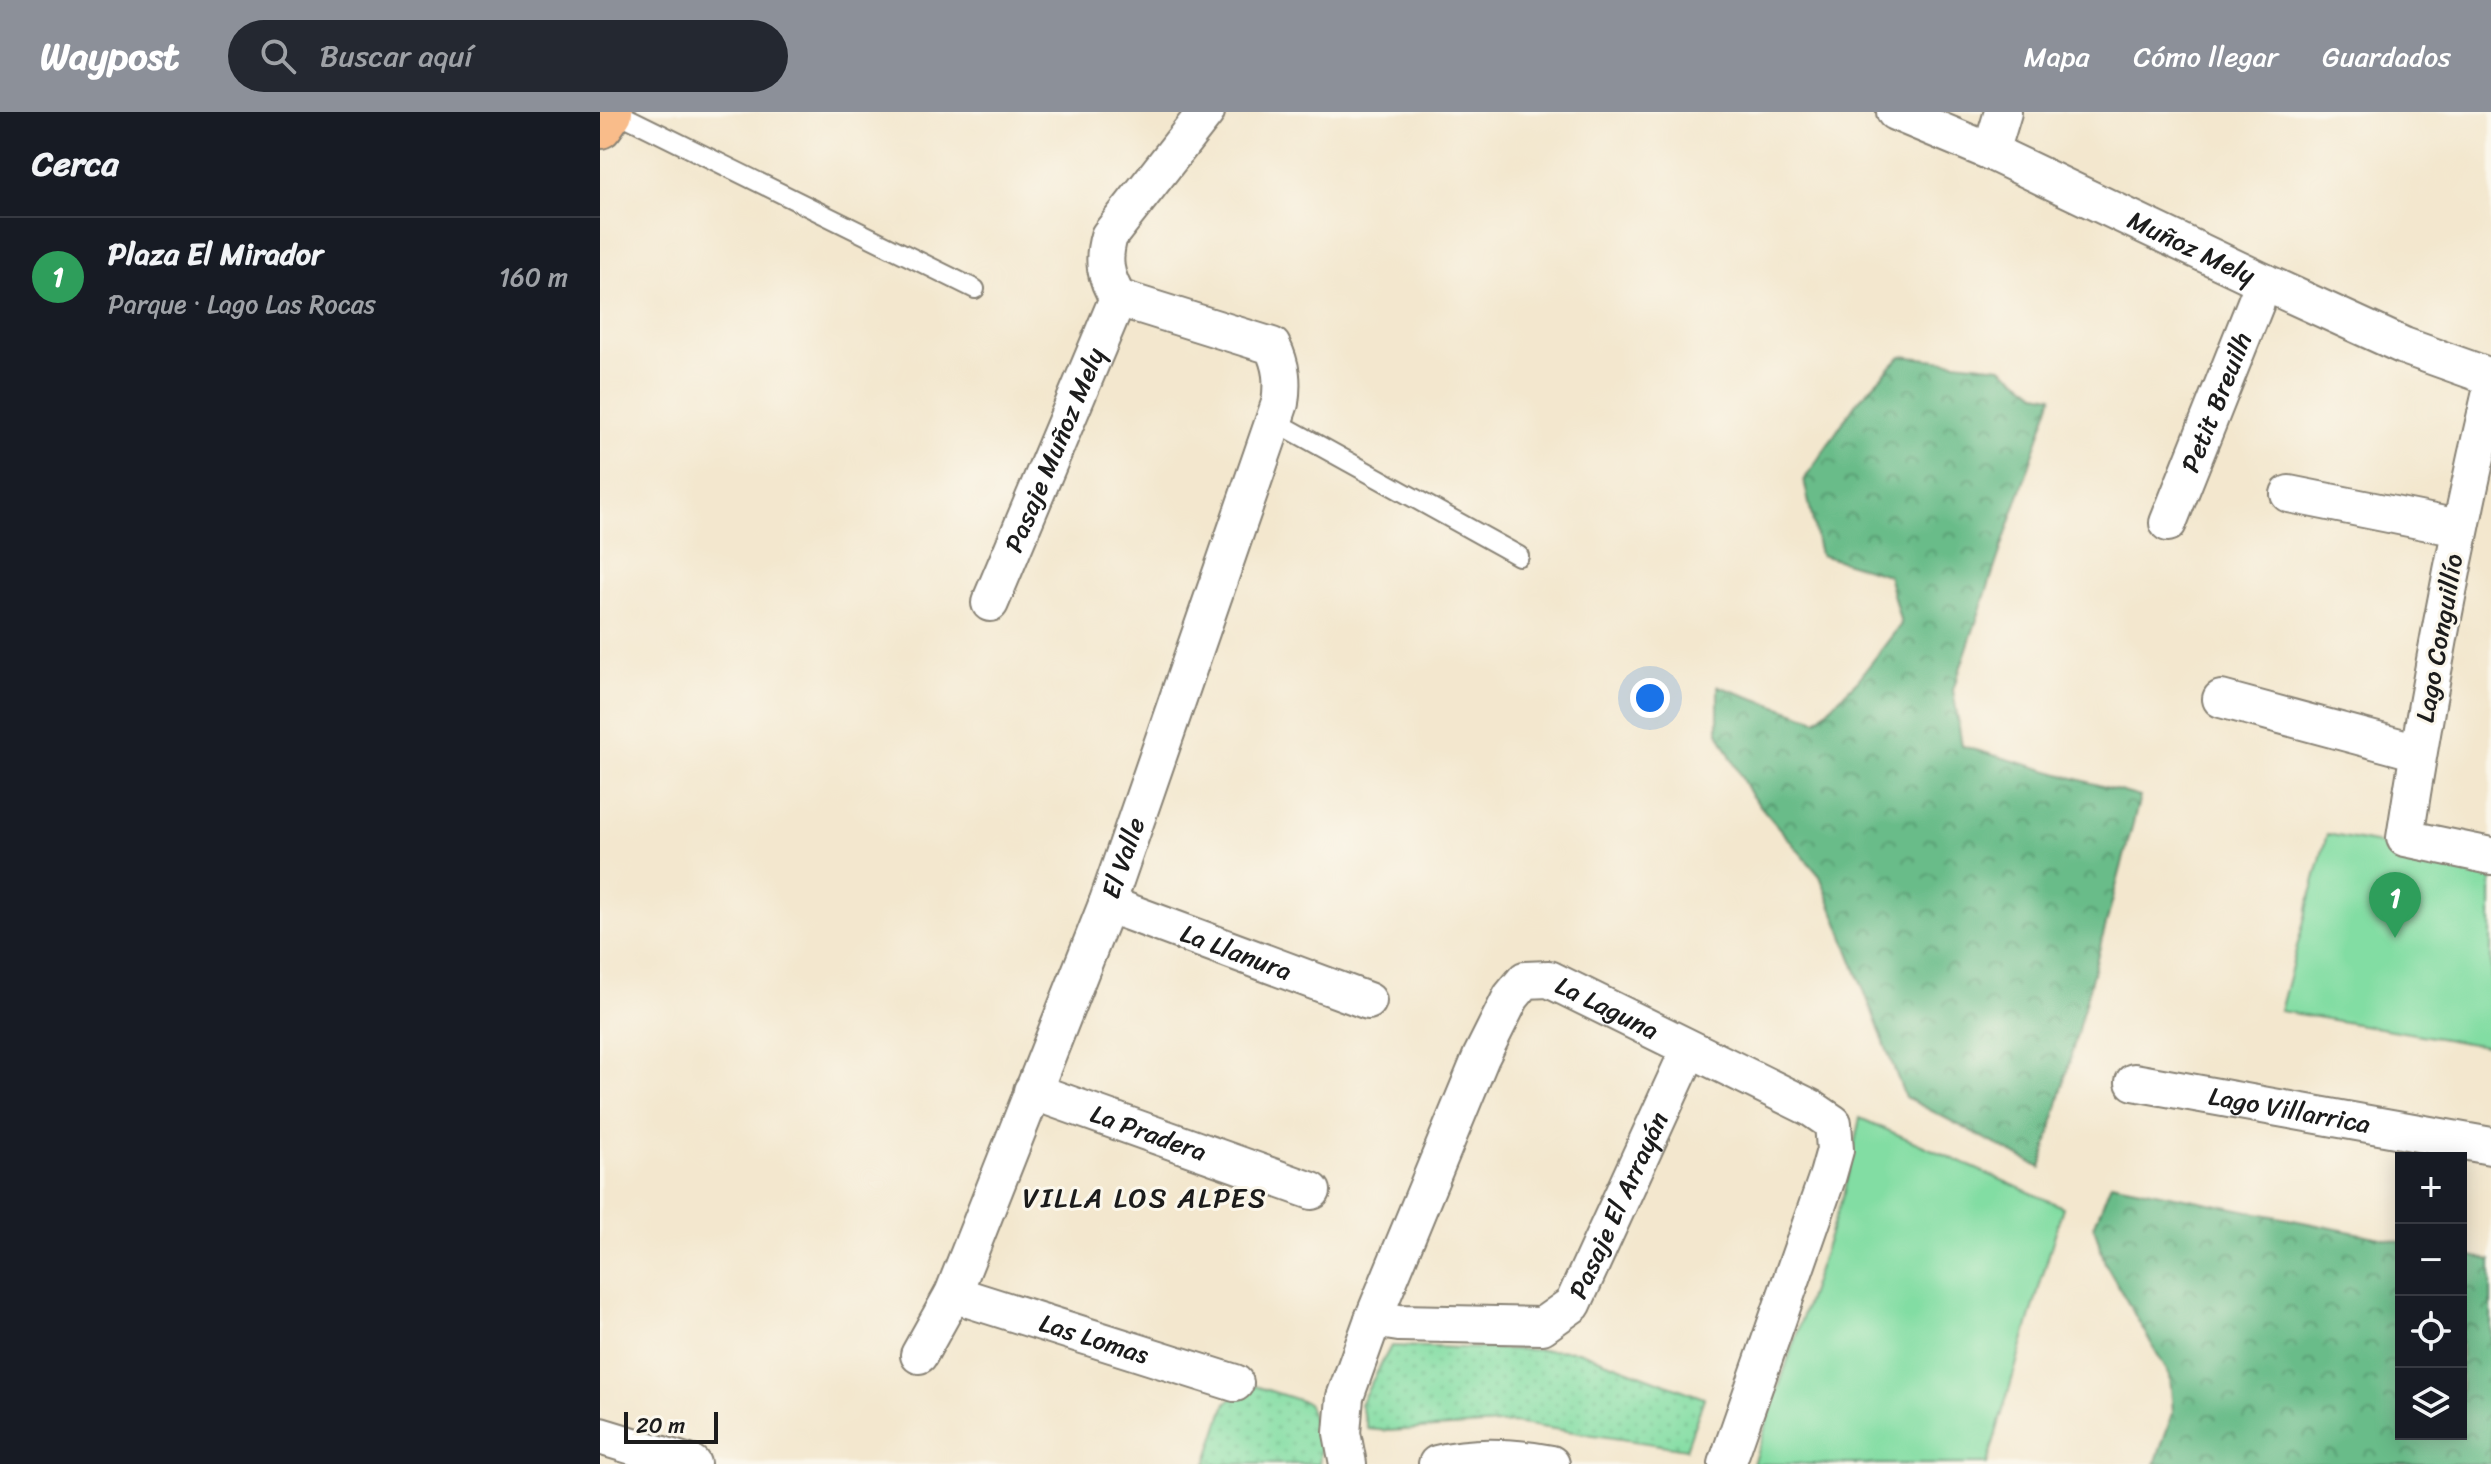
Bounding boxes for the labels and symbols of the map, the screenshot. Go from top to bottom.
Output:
street label: Muñoz Mely [2120,197,2264,298]
street label: Petit Breuilh [2167,325,2265,479]
street label: Pasaje Muñoz Mely [991,340,1118,560]
street label: Lago Conguillío [2402,550,2476,726]
your location [1630,678,1670,718]
street label: El Valle [1088,811,1158,905]
pin: 1 [2369,872,2421,938]
street label: La Llanura [1174,910,1299,994]
street label: La Laguna [1547,963,1667,1053]
street label: Lago Villarrica [2205,1073,2374,1147]
street label: La Pradera [1084,1091,1213,1175]
street label: Pasaje El Arrayán [1555,1104,1681,1307]
district label: VILLA LOS ALPES [1022,1173,1268,1222]
street label: Las Lomas [1033,1300,1155,1378]
scale bar [624,1408,718,1444]

